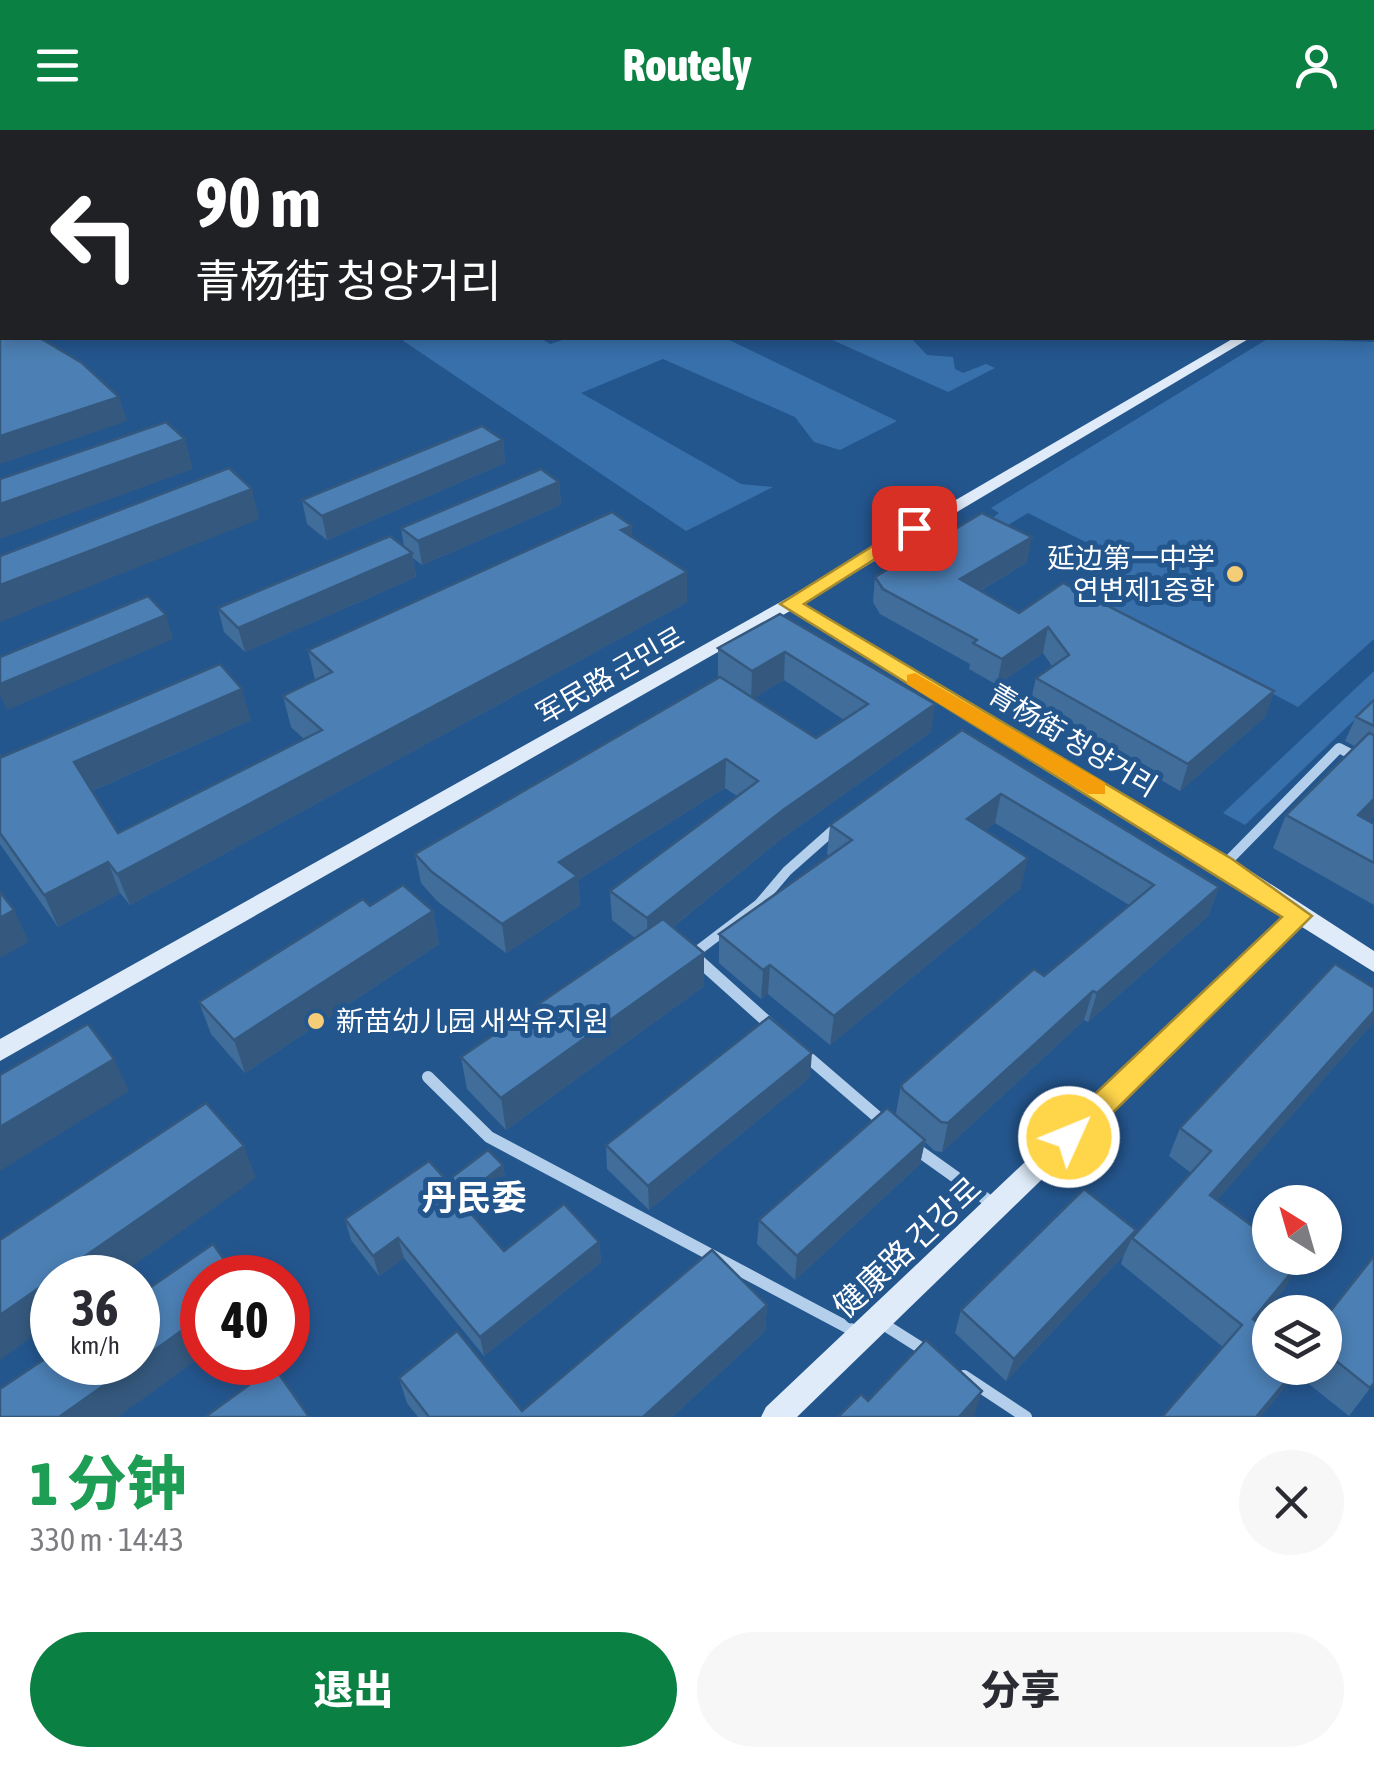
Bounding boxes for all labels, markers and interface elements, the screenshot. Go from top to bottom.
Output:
icon: menu [30,38,85,93]
icon: person [1289,38,1344,93]
text: Routely [623,39,751,91]
text: 90 m [195,162,321,242]
icon: left [30,170,160,300]
text: 青杨街 청양거리 [195,255,502,307]
pin [872,486,957,571]
icon: arrive [887,501,942,556]
place label: 延边第一中学 연변제1중학 [1047,542,1215,606]
marker: 延边第一中学 연변제1중학 [1224,563,1246,585]
street label: 军民路 군민로 [530,620,690,730]
street label: 青杨街 청양거리 [983,677,1163,803]
place label: 新苗幼儿园 새싹유지원 [336,1005,609,1037]
marker: 新苗幼儿园 새싹유지원 [305,1010,327,1032]
position arrow [1017,1085,1121,1189]
street label: 健康路 건강로 [825,1169,989,1325]
district label: 丹民委 [421,1177,527,1217]
north arrow [1252,1185,1342,1275]
map controls [1252,1185,1342,1385]
speed limit sign: 40 [180,1255,310,1385]
text: 36 [71,1279,118,1337]
button: layers [1252,1295,1342,1385]
text: km/h [70,1331,120,1359]
text: 1 分钟 [30,1449,186,1518]
button: close [1239,1450,1344,1555]
text: 330 m · 14:43 [30,1521,184,1558]
button: 退出 [30,1632,677,1747]
button: 分享 [697,1632,1344,1747]

